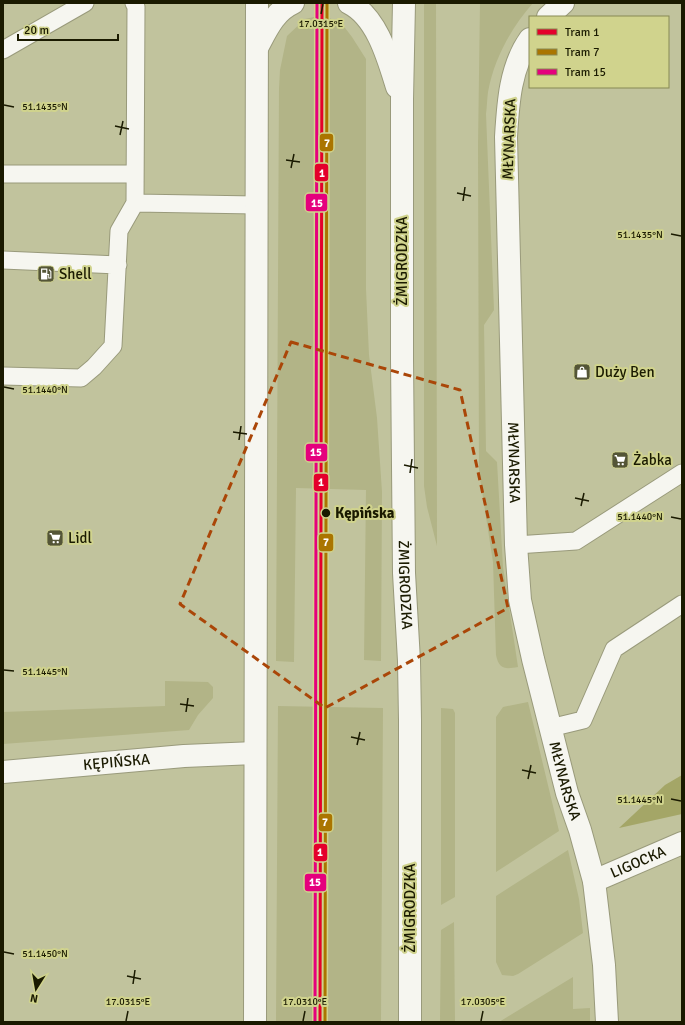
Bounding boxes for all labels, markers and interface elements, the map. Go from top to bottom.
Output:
scale bar [18,16,118,42]
legend [529,16,669,88]
text: 17.0315°E [299,18,344,30]
text: 20 m [24,23,49,38]
text: Tram 1 [565,25,599,40]
text: Tram 7 [565,45,599,60]
text: Tram 15 [565,65,606,80]
street label: MŁYNARSKA [499,98,519,180]
text: 51.1435°N [22,101,68,113]
line badge: 7 [319,133,334,152]
text: 7 [324,137,330,150]
line badge: 1 [314,163,329,182]
text: 1 [319,167,325,180]
line badge: 15 [305,193,328,212]
text: 15 [311,197,323,210]
street label: ŻMIGRODZKA [393,216,411,306]
text: 51.1435°N [617,229,663,241]
fuel station icon: Shell [36,264,56,284]
place label: Shell [59,265,92,283]
shop icon: Duży Ben [572,362,592,382]
place label: Duży Ben [595,363,655,381]
text: 51.1440°N [22,384,68,396]
street label: MŁYNARSKA [504,422,524,504]
line badge: 15 [305,443,328,462]
text: 15 [310,446,322,459]
supermarket icon: Żabka [610,450,630,470]
place label: Żabka [633,451,672,469]
line badge: 1 [313,473,329,492]
text: 1 [318,476,324,489]
place label: Kępińska [335,504,395,522]
marker: Kępińska [320,507,332,519]
text: 51.1440°N [617,511,663,523]
supermarket icon: Lidl [45,528,65,548]
place label: Lidl [68,529,92,547]
line badge: 7 [318,533,334,552]
text: 7 [323,536,329,549]
street label: ŻMIGRODZKA [395,540,416,630]
text: 51.1445°N [22,666,68,678]
street label: MŁYNARSKA [545,740,585,823]
street label: KĘPIŃSKA [82,750,151,774]
text: 51.1445°N [617,794,663,806]
line badge: 7 [318,813,333,832]
text: 7 [322,816,328,829]
street label: LIGOCKA [607,842,669,882]
line badge: 1 [313,843,328,862]
text: 1 [317,846,323,859]
street label: ŻMIGRODZKA [401,863,419,953]
line badge: 15 [304,873,327,892]
text: 15 [309,876,321,889]
text: 51.1450°N [22,948,68,960]
north arrow [16,969,56,1009]
text: N [29,991,39,1005]
text: 17.0315°E [106,996,151,1008]
text: 17.0310°E [283,996,328,1008]
text: 17.0305°E [461,996,506,1008]

